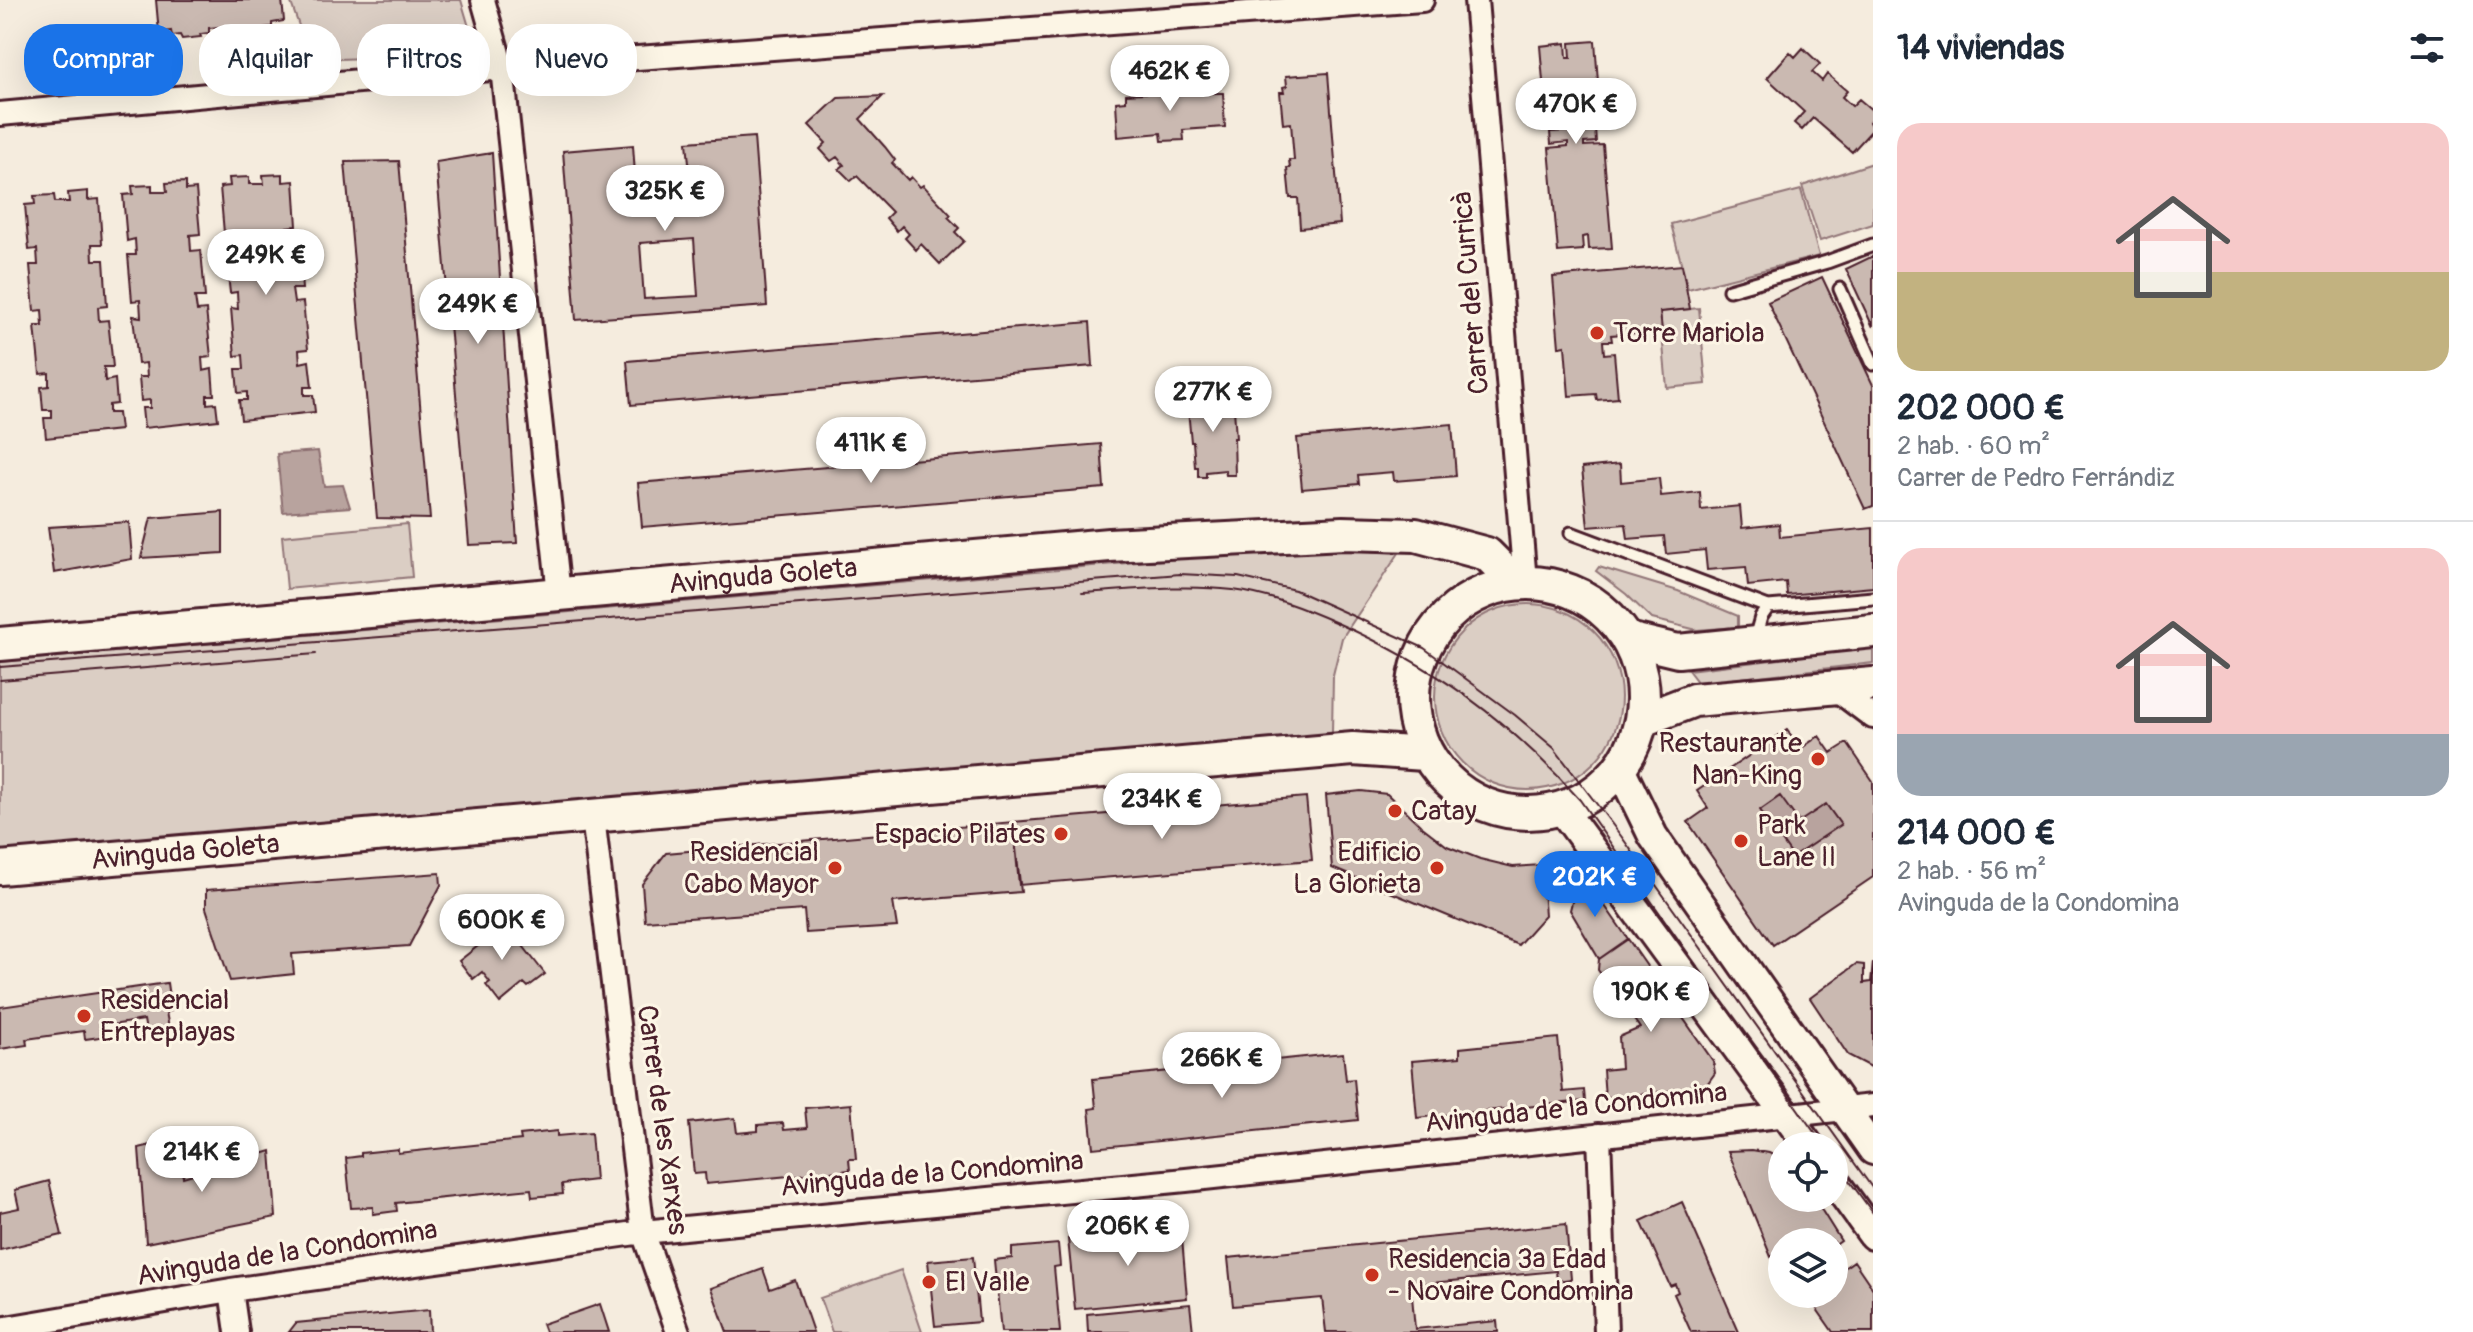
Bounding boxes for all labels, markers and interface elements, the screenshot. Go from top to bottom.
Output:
chip: Comprar [24,24,183,96]
chip: Alquilar [199,24,341,96]
chip: Filtros [357,24,490,96]
chip: Nuevo [506,24,637,96]
icon: filters [2405,26,2449,70]
text: 14 viviendas [1897,27,2064,70]
pin: 462K € [1105,45,1235,113]
text: 462K € [1128,55,1212,87]
pin: 470K € [1511,78,1641,146]
text: 470K € [1533,88,1619,120]
pin: 325K € [600,165,730,233]
text: 325K € [624,175,706,207]
icon: home [2101,175,2245,319]
street label: Carrer del Curricà [1445,190,1497,396]
pin: 249K € [201,229,331,297]
text: 249K € [225,239,307,271]
pin: 249K € [413,278,543,346]
text: 249K € [437,288,519,320]
place label: Torre Mariola [1613,316,1765,351]
marker: Torre Mariola [1588,324,1606,342]
pin: 277K € [1148,366,1278,434]
text: 277K € [1173,376,1253,408]
text: 202 000 € [1897,387,2065,430]
pin: 411K € [806,417,936,485]
text: 411K € [834,427,908,459]
text: 2 hab. · 60 m² [1897,430,2050,462]
text: Carrer de Pedro Ferrándiz [1897,462,2175,494]
street label: Avinguda Goleta [667,550,859,602]
icon: home [2101,600,2245,744]
place label: Restaurante Nan-King [1659,726,1802,793]
marker: Restaurante Nan-King [1809,750,1827,768]
pin: 234K € [1097,773,1227,841]
text: 234K € [1121,783,1203,815]
place label: Catay [1411,794,1477,829]
marker: Catay [1386,802,1404,820]
place label: Park Lane II [1757,808,1837,875]
text: 214 000 € [1897,812,2056,855]
place label: Espacio Pilates [874,817,1045,852]
marker: Espacio Pilates [1052,825,1070,843]
street label: Avinguda Goleta [90,826,281,877]
marker: Park Lane II [1732,832,1750,850]
place label: Residencial Cabo Mayor [684,835,819,902]
place label: Edificio La Glorieta [1293,835,1421,902]
pin: 202K € [1530,851,1660,919]
text: 2 hab. · 56 m² [1897,855,2046,887]
marker: Residencial Cabo Mayor [826,859,844,877]
marker: Edificio La Glorieta [1428,859,1446,877]
text: 202K € [1552,861,1638,893]
text: Avinguda de la Condomina [1897,887,2179,919]
pin: 600K € [437,894,567,962]
text: 600K € [457,904,547,936]
pin: 190K € [1586,966,1716,1034]
text: 190K € [1611,976,1691,1008]
place label: Residencial Entreplayas [100,983,236,1050]
street label: Carrer de les Xarxes [629,1003,696,1238]
marker: Residencial Entreplayas [75,1007,93,1025]
pin: 266K € [1157,1032,1287,1100]
text: 266K € [1180,1042,1264,1074]
street label: Avinguda de la Condomina [1423,1075,1729,1141]
pin: 214K € [137,1126,267,1194]
map controls [1768,1132,1848,1308]
button: locate [1768,1132,1848,1212]
text: 214K € [163,1136,241,1168]
street label: Avinguda de la Condomina [779,1143,1085,1205]
pin: 206K € [1063,1200,1193,1268]
text: 206K € [1085,1210,1171,1242]
street label: Avinguda de la Condomina [134,1212,440,1294]
button: layers [1768,1228,1848,1308]
place label: Residencia 3ª Edad - Novaire Condomina [1388,1242,1634,1309]
place label: El Valle [945,1265,1029,1300]
marker: Residencia 3ª Edad - Novaire Condomina [1363,1266,1381,1284]
marker: El Valle [920,1273,938,1291]

